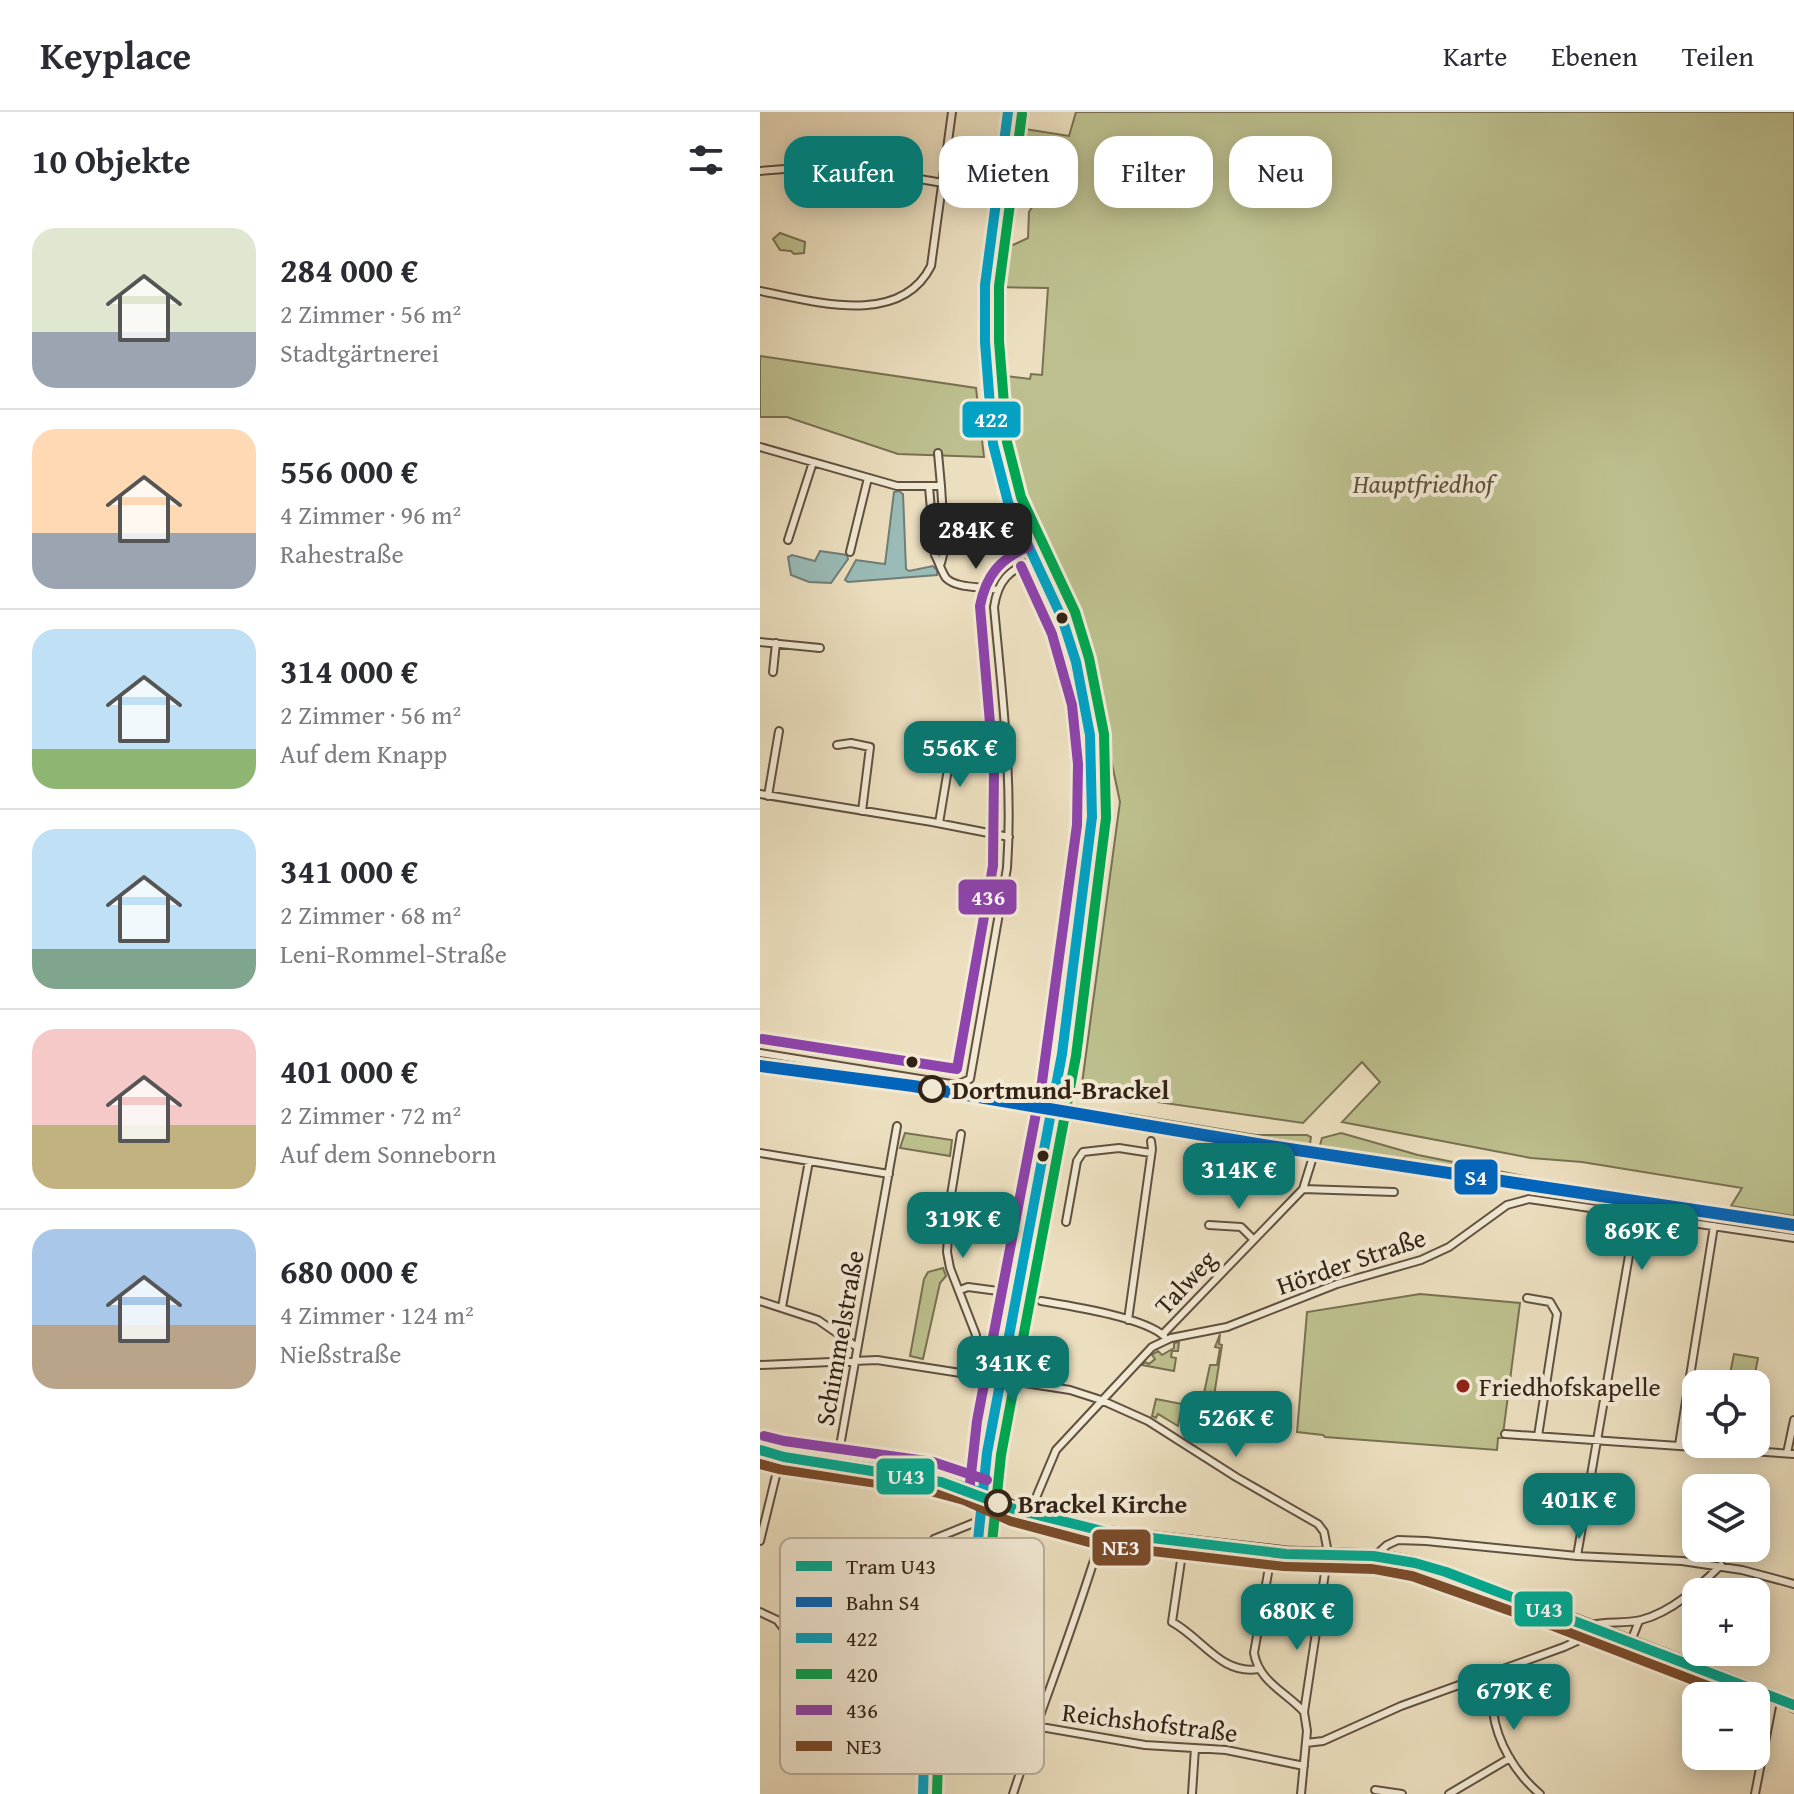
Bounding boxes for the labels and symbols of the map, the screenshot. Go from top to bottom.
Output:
line badge: 422 [961,400,1022,439]
text: 422 [974,403,1008,435]
park label: Hauptfriedhof [1352,464,1498,503]
pin: 284K € [911,503,1041,571]
unlabelled marker [1054,610,1070,626]
pin: 556K € [895,721,1025,789]
line badge: 436 [957,878,1018,916]
text: 436 [971,881,1005,913]
unlabelled marker [904,1054,920,1070]
place label: Dortmund-Brackel [952,1070,1169,1109]
marker: Dortmund-Brackel [919,1076,945,1102]
pin: 314K € [1174,1143,1304,1211]
unlabelled marker [1035,1148,1051,1164]
line badge: S4 [1453,1158,1499,1196]
text: S4 [1465,1161,1487,1193]
pin: 319K € [898,1192,1028,1260]
pin: 869K € [1577,1204,1707,1272]
street label: Hörder Straße [1271,1217,1431,1305]
street label: Talweg [1145,1241,1225,1323]
street label: Schimmelstraße [804,1247,874,1429]
pin: 341K € [948,1336,1078,1404]
place label: Friedhofskapelle [1479,1367,1661,1406]
marker: Friedhofskapelle [1454,1377,1472,1395]
pin: 526K € [1171,1391,1301,1459]
line badge: U43 [875,1457,936,1496]
text: U43 [887,1460,925,1492]
pin: 401K € [1514,1473,1644,1541]
place label: Brackel Kirche [1018,1484,1188,1523]
marker: Brackel Kirche [985,1490,1011,1516]
line badge: NE3 [1091,1528,1152,1567]
text: NE3 [1102,1531,1140,1563]
legend [780,1538,1044,1774]
text: Tram U43 [846,1550,936,1582]
pin: 680K € [1232,1584,1362,1652]
text: Bahn S4 [846,1586,920,1618]
line badge: U43 [1513,1590,1574,1628]
text: U43 [1525,1593,1563,1625]
text: 422 [846,1622,878,1654]
text: 420 [846,1658,878,1690]
pin: 679K € [1449,1664,1579,1732]
street label: Reichshofstraße [1060,1692,1240,1752]
text: 436 [846,1694,878,1726]
text: NE3 [846,1730,882,1762]

